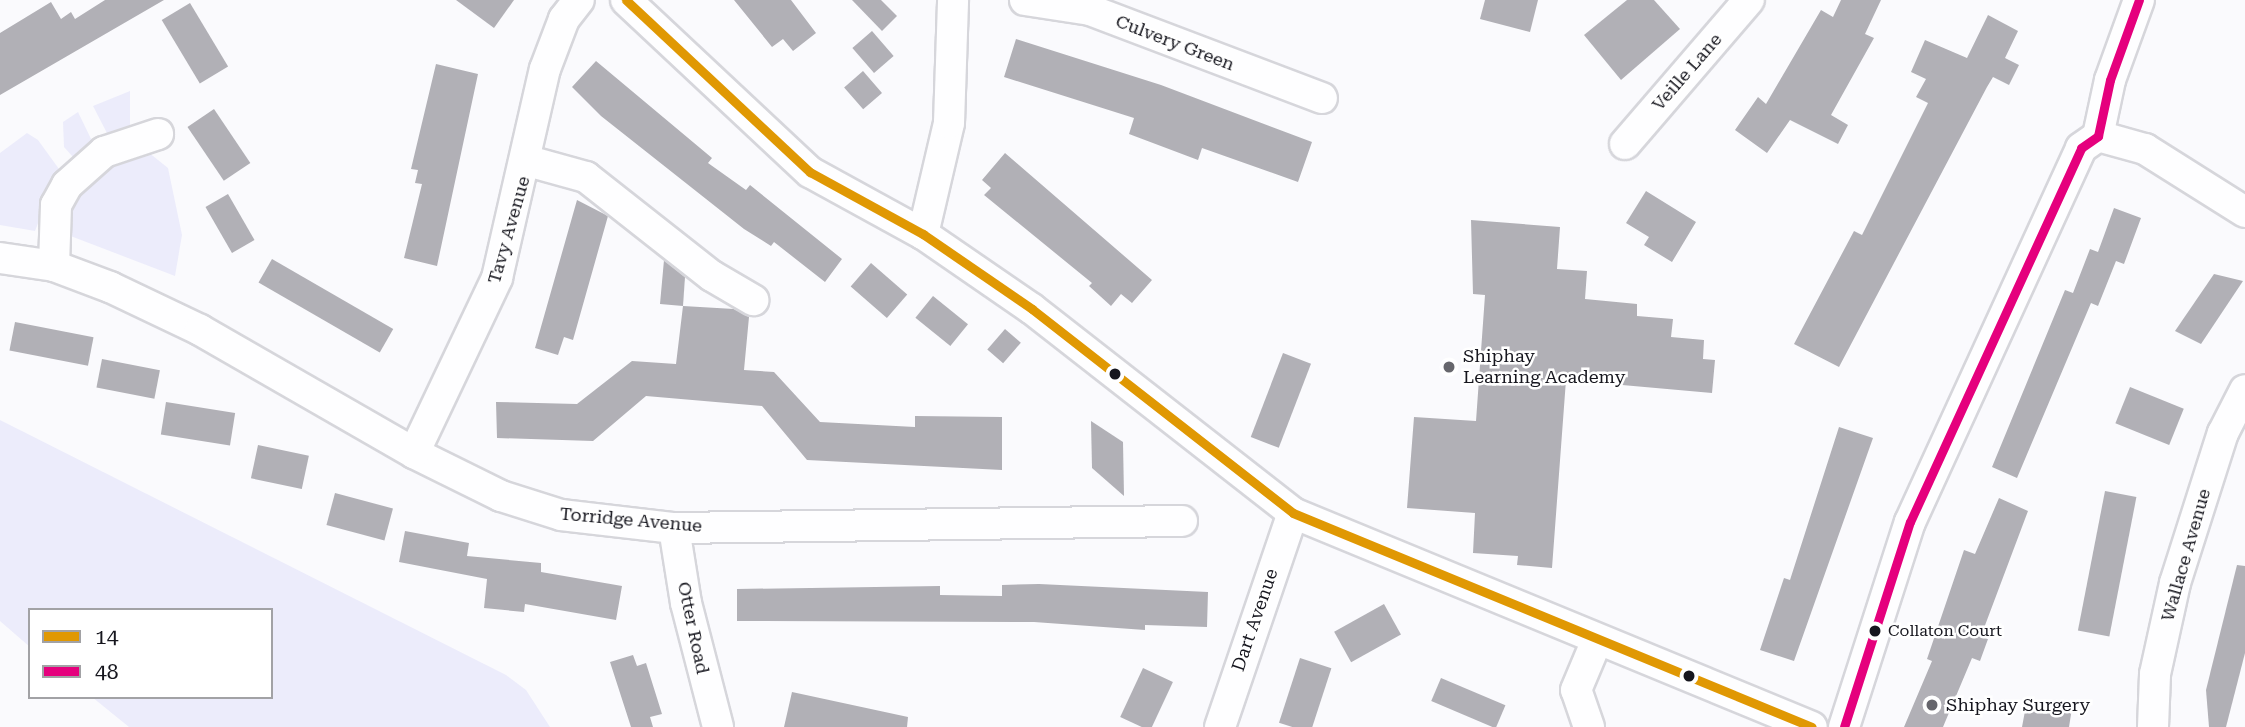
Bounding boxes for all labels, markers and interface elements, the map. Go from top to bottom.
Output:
street label: Culvery Green [1113,10,1237,76]
street label: Veille Lane [1648,29,1726,115]
street label: Tavy Avenue [483,174,535,286]
place label: Shiphay Learning Academy [1463,346,1625,388]
marker: Shiphay Learning Academy [1441,359,1457,375]
unlabelled marker [1108,367,1122,381]
street label: Wallace Avenue [2157,486,2215,624]
street label: Torridge Avenue [559,503,703,537]
street label: Dart Avenue [1227,566,1283,674]
street label: Otter Road [673,580,713,676]
legend [28,608,273,699]
place label: Collaton Court [1888,621,2002,641]
marker: Collaton Court [1868,624,1882,638]
text: 14 [95,625,119,649]
text: 48 [95,660,119,684]
unlabelled marker [1682,669,1696,683]
place label: Shiphay Surgery [1946,694,2090,716]
marker: Shiphay Surgery [1924,697,1940,713]

